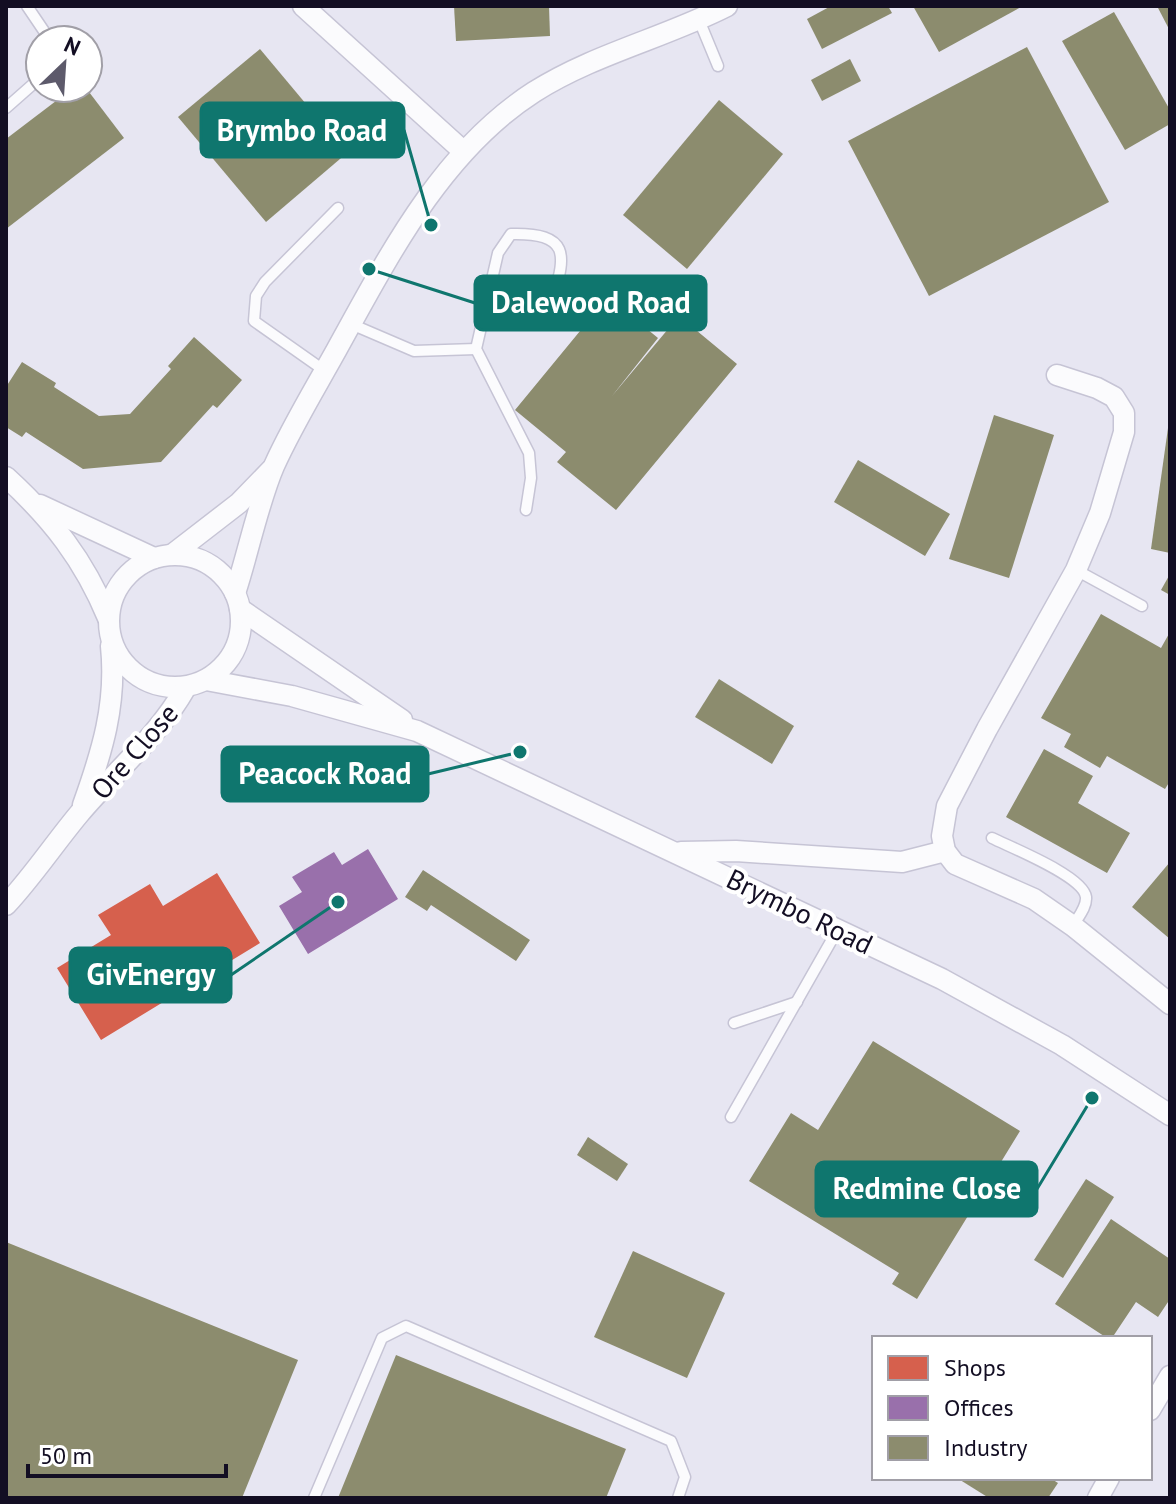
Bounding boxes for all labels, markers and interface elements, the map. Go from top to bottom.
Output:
north arrow [24,24,104,104]
text: N [60,30,85,62]
callout: Brymbo Road [201,103,404,157]
text: Brymbo Road [217,110,387,149]
callout: Dalewood Road [475,276,706,330]
text: Dalewood Road [491,282,691,321]
street label: Ore Close [82,695,186,807]
callout: Peacock Road [222,747,428,801]
text: Peacock Road [239,753,411,792]
street label: Brymbo Road [721,860,879,962]
callout: GivEnergy [70,948,231,1002]
text: GivEnergy [87,954,216,993]
callout: Redmine Close [816,1162,1037,1216]
text: Redmine Close [833,1168,1021,1207]
legend [872,1336,1152,1480]
text: Shops [944,1352,1006,1383]
text: Offices [944,1392,1014,1423]
scale bar [28,1428,226,1478]
text: Industry [944,1432,1028,1463]
text: 50 m [40,1440,92,1471]

